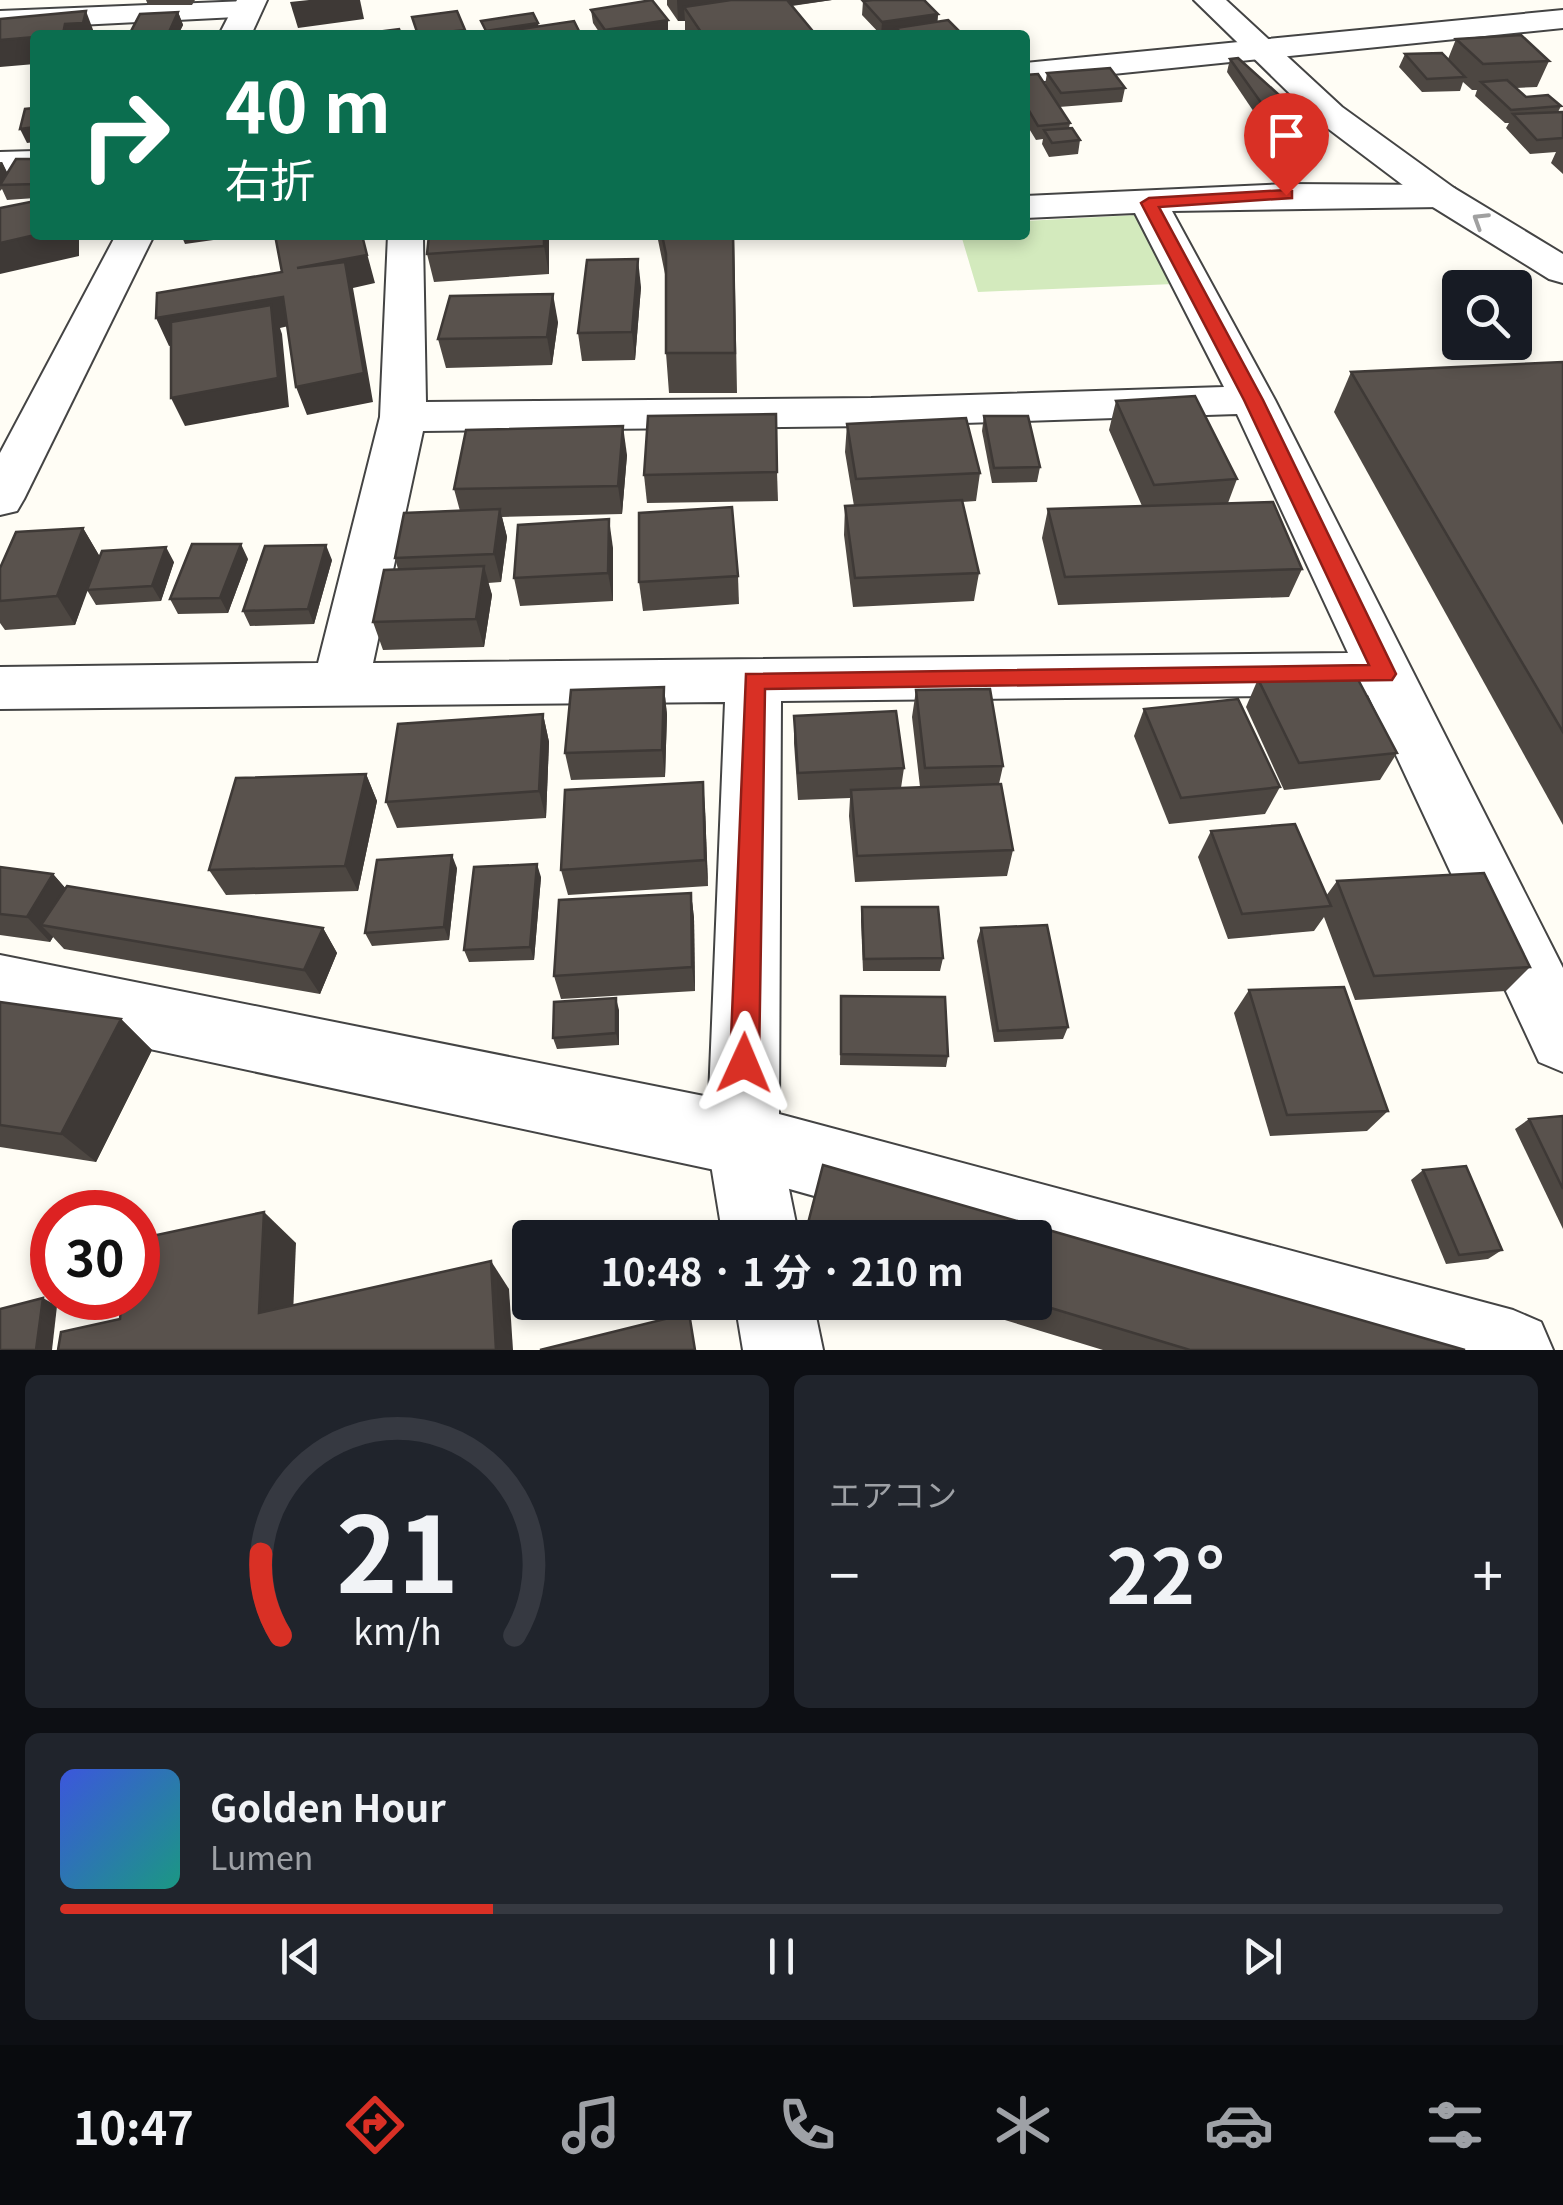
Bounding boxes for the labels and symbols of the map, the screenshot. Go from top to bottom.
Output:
pin [1244,93,1329,196]
one-way arrow [1473,213,1491,232]
position arrow [692,1011,796,1115]
speed limit sign: 30 [30,1190,160,1320]

